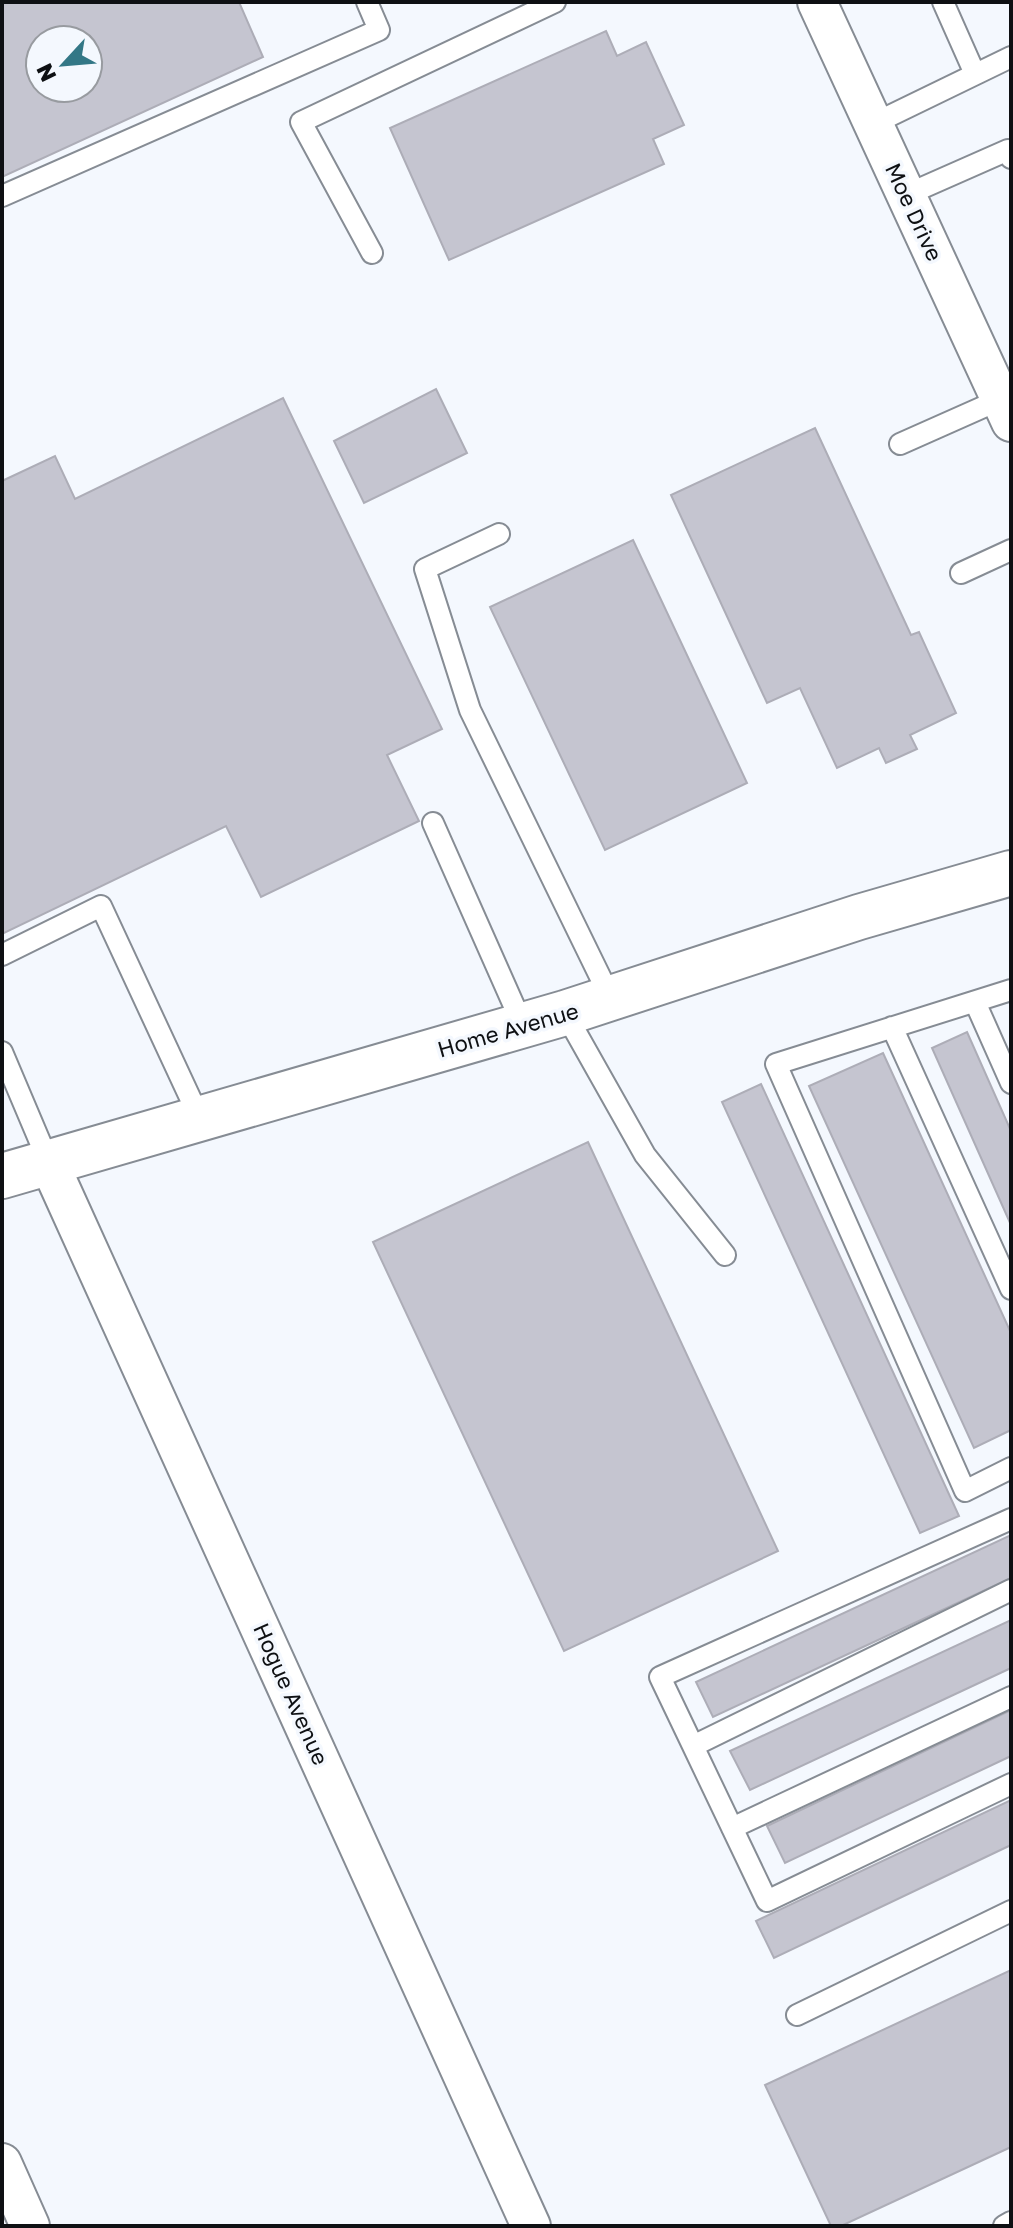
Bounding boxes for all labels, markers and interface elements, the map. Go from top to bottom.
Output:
north arrow [24,24,104,104]
text: N [30,60,61,86]
street label: Moe Drive [880,159,949,265]
street label: Home Avenue [434,997,581,1063]
street label: Hogue Avenue [248,1619,335,1769]

